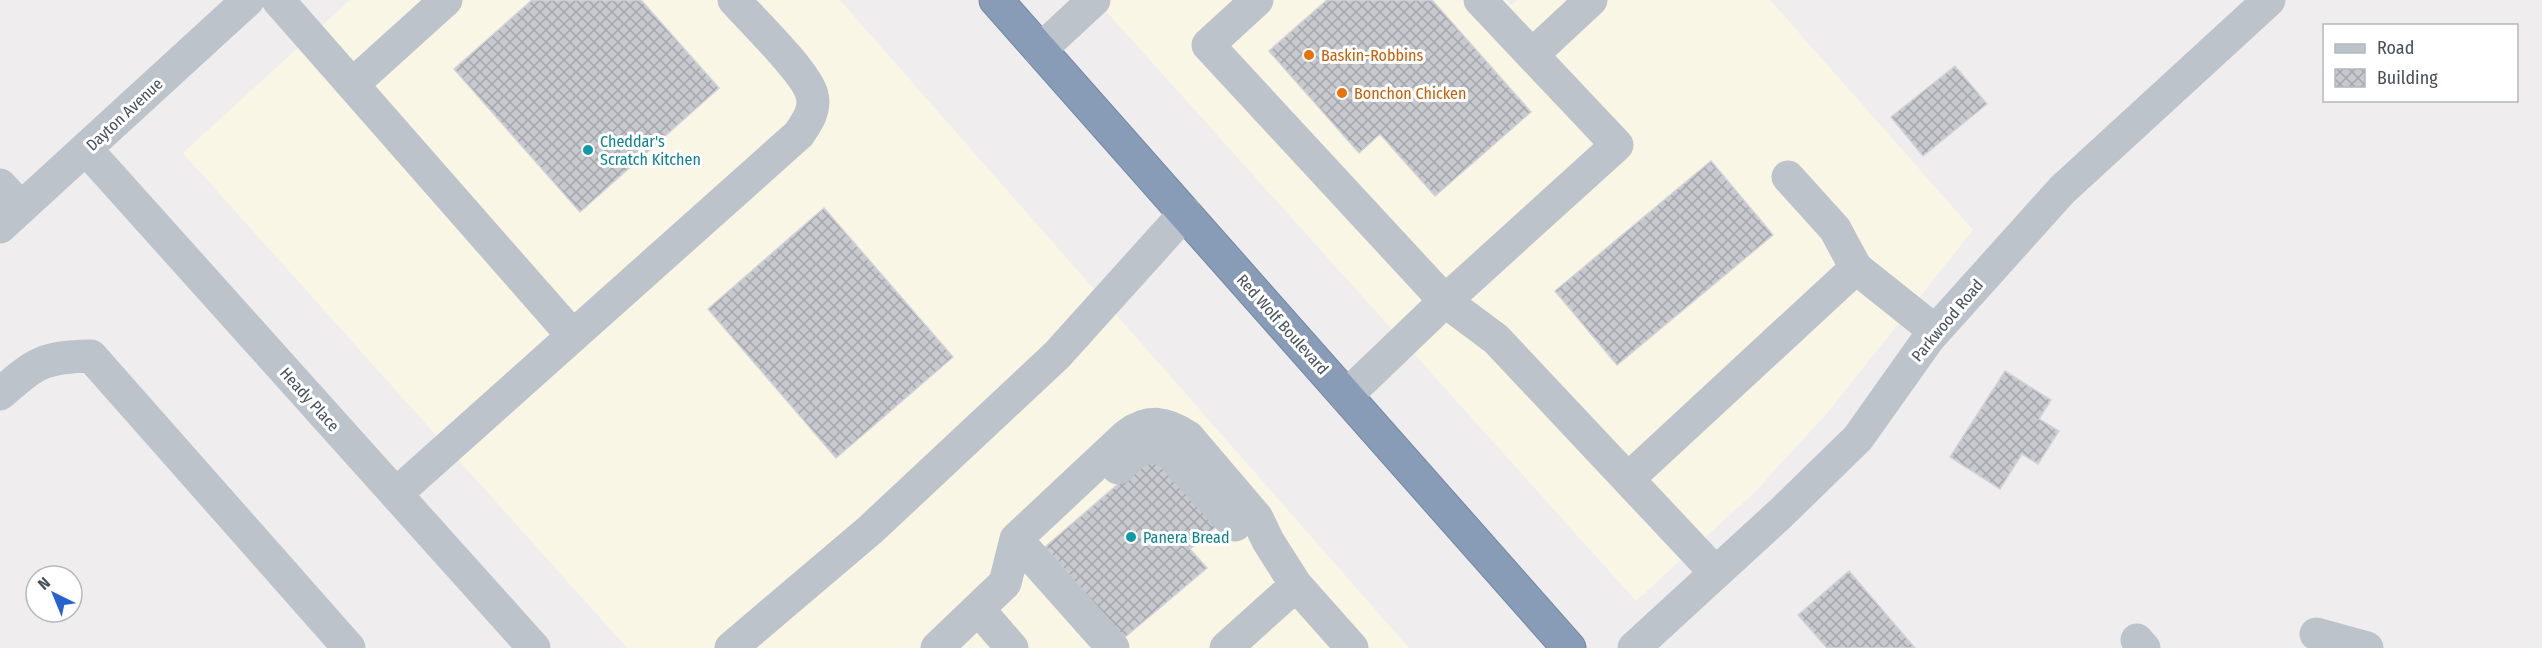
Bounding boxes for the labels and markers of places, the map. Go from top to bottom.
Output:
place label: Baskin-Robbins [1321,46,1424,65]
marker: Baskin-Robbins [1302,48,1316,62]
place label: Bonchon Chicken [1354,84,1466,103]
marker: Bonchon Chicken [1335,86,1349,100]
place label: Cheddar's Scratch Kitchen [600,132,701,169]
marker: Cheddar's Scratch Kitchen [581,143,595,157]
place label: Panera Bread [1143,528,1229,547]
marker: Panera Bread [1124,530,1138,544]

